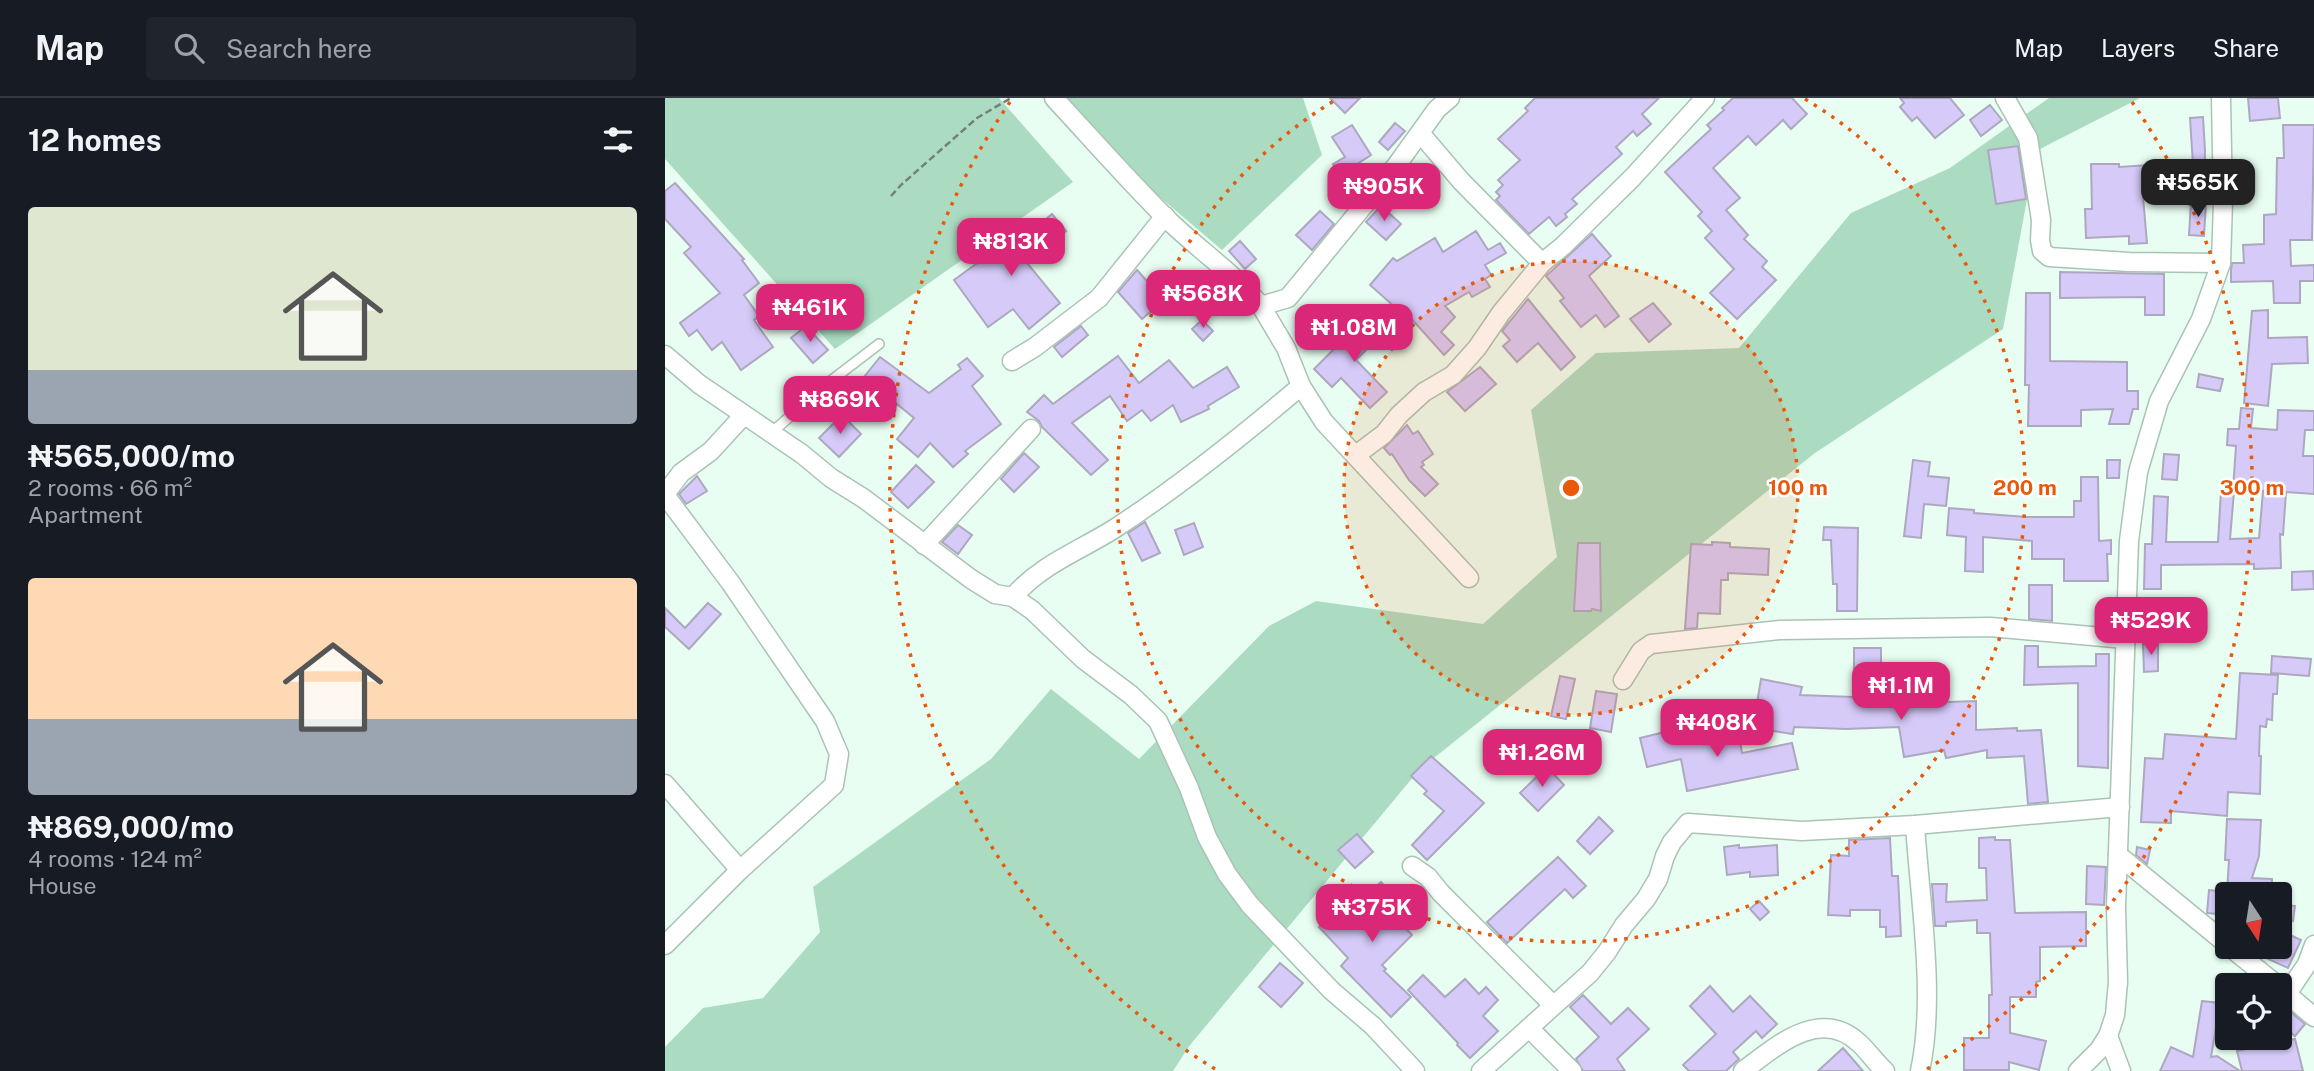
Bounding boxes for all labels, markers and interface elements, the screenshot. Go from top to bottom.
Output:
search box [146,17,636,80]
text: Map [35,29,104,67]
icon: search [170,29,208,67]
text: Search here [226,33,372,64]
text: Map [2014,34,2063,62]
text: Layers [2101,34,2175,62]
text: Share [2213,34,2279,62]
icon: filters [599,121,637,159]
text: 12 homes [28,122,162,158]
pin: ₦565K [2149,159,2247,219]
pin: ₦905K [1335,164,1433,223]
text: ₦565K [2157,168,2239,195]
text: ₦905K [1343,172,1425,199]
pin: ₦813K [962,218,1060,278]
text: ₦813K [973,227,1049,254]
icon: home [270,253,396,379]
pin: ₦568K [1154,271,1252,330]
text: ₦568K [1162,279,1244,306]
pin: ₦461K [761,285,859,344]
text: ₦461K [772,293,848,320]
pin: ₦1.08M [1297,304,1411,364]
text: ₦1.08M [1311,313,1397,340]
pin: ₦869K [791,376,889,436]
text: ₦869K [799,385,881,412]
text: ₦565,000/mo [28,438,235,474]
text: 2 rooms · 66 m² [28,474,192,501]
text: 100 m [1768,475,1828,500]
text: 200 m [1993,475,2057,500]
text: 300 m [2220,475,2284,500]
centre of rings [1559,476,1583,500]
text: Apartment [28,501,143,528]
pin: ₦529K [2102,598,2200,657]
text: ₦529K [2111,606,2191,633]
icon: home [270,624,396,750]
pin: ₦1.1M [1852,662,1950,722]
text: ₦1.1M [1868,671,1934,698]
pin: ₦408K [1668,700,1766,759]
text: ₦408K [1677,708,1757,735]
pin: ₦1.26M [1485,730,1599,789]
text: ₦1.26M [1499,738,1585,765]
text: ₦869,000/mo [28,809,234,845]
text: 4 rooms · 124 m² [28,845,202,872]
text: House [28,872,96,899]
north arrow [2215,882,2293,959]
map controls [2215,882,2292,1050]
pin: ₦375K [1323,884,1421,944]
text: ₦375K [1332,893,1412,920]
button: locate [2215,973,2292,1050]

